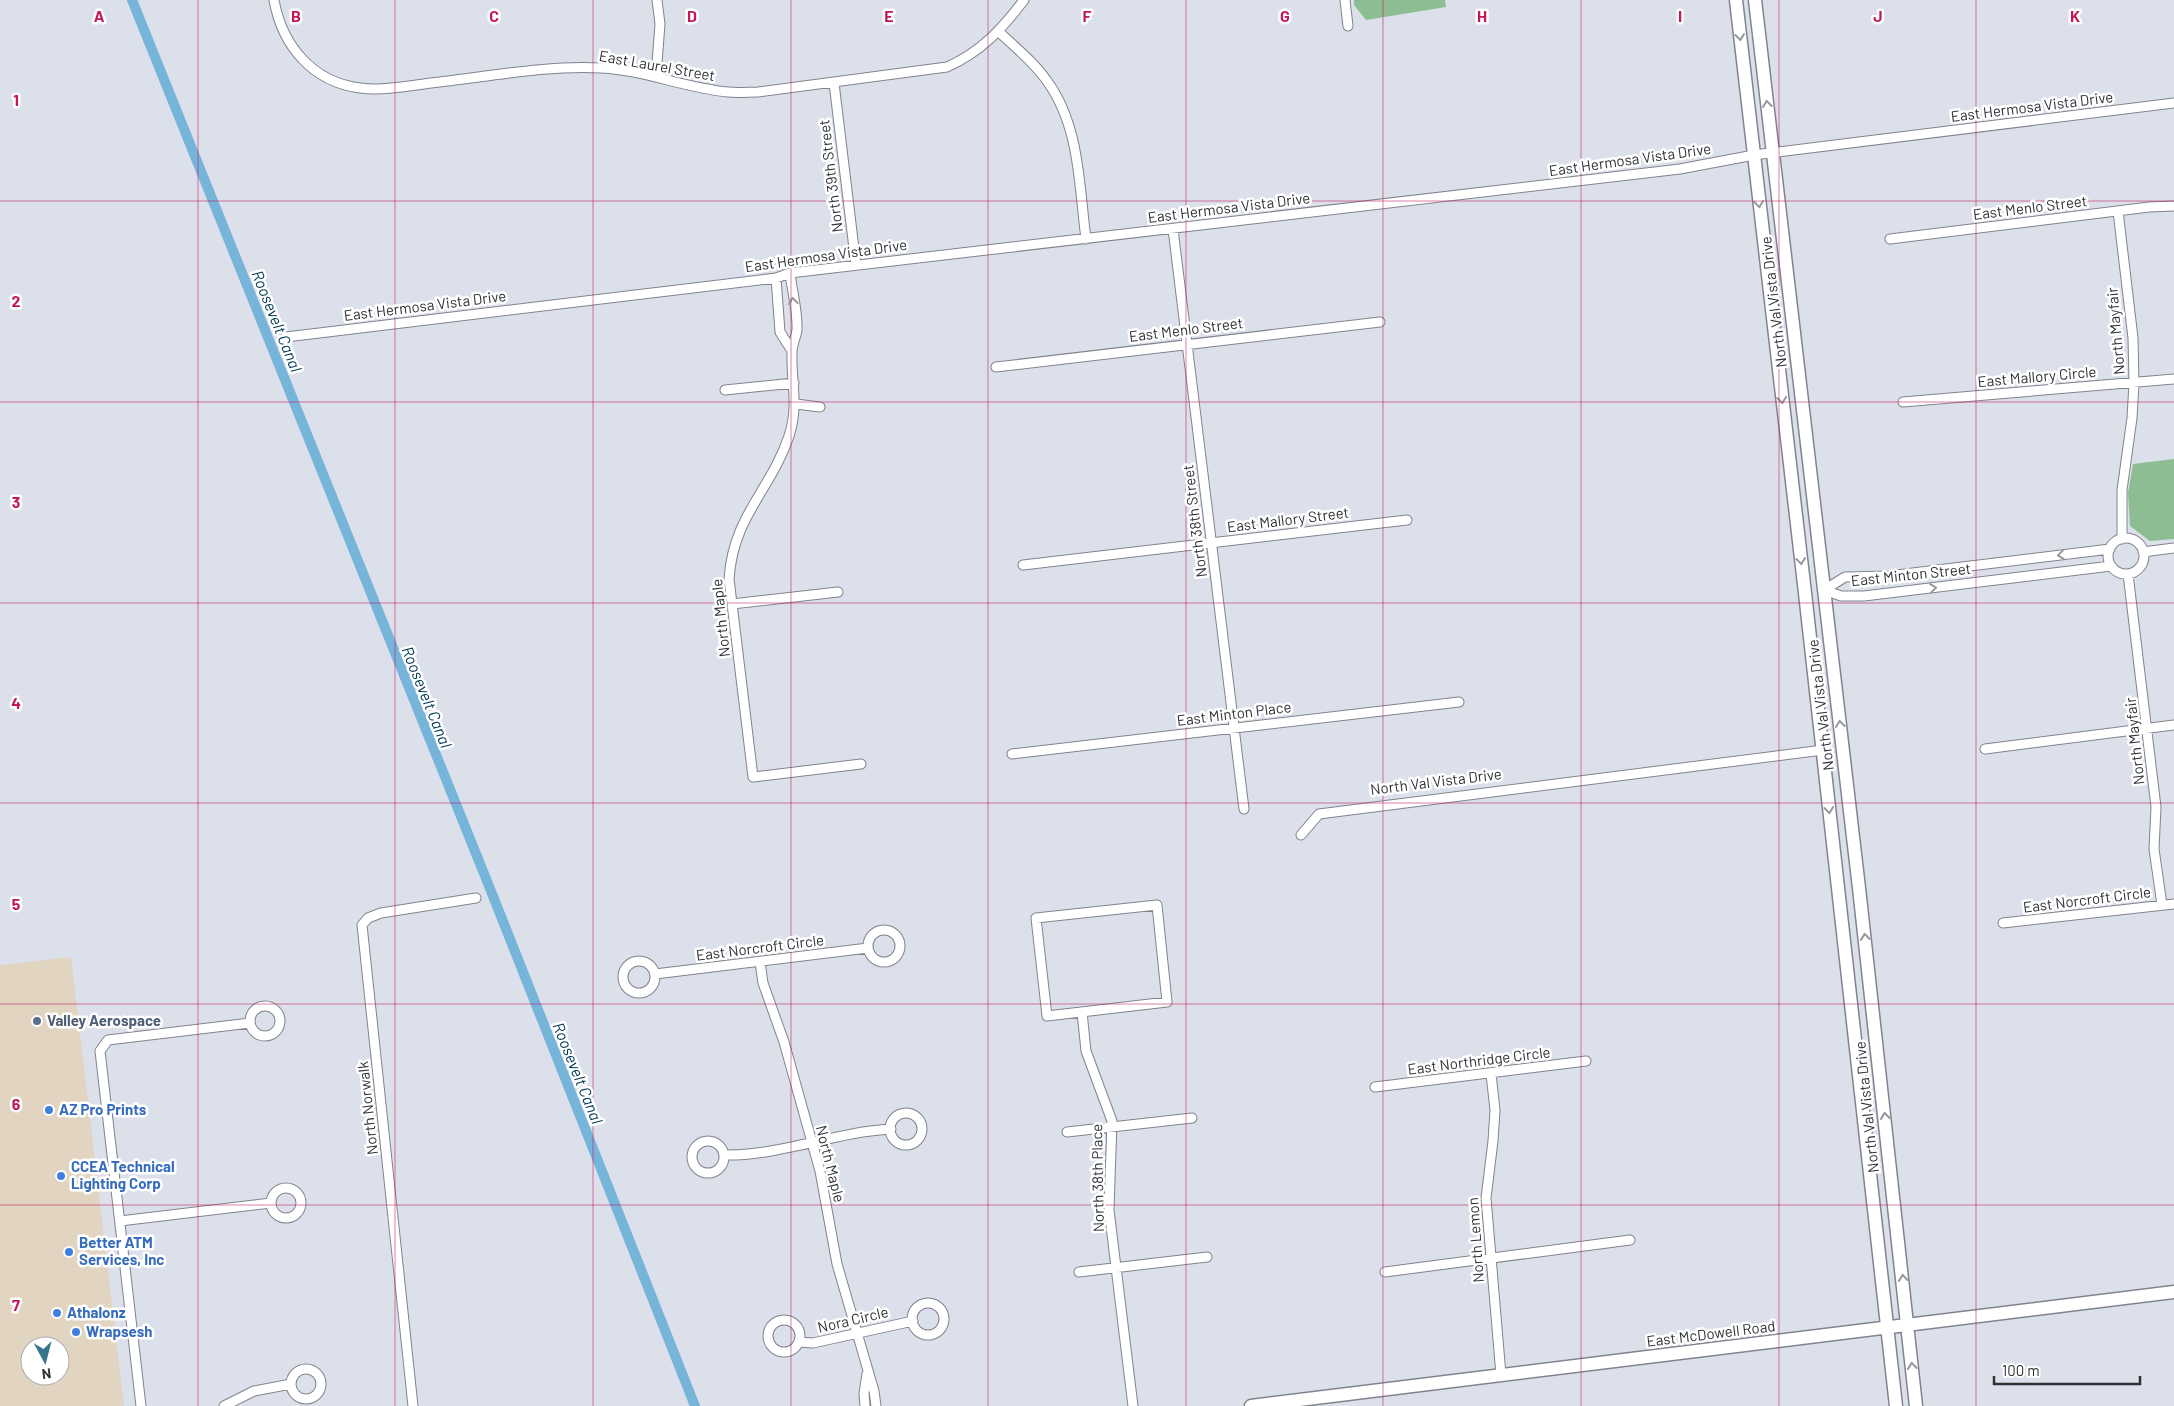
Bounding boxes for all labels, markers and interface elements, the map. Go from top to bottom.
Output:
text: A [94,6,105,25]
text: B [291,6,301,25]
text: C [489,6,499,25]
text: D [687,6,697,25]
text: E [884,6,894,25]
text: F [1083,6,1092,25]
text: G [1280,6,1290,25]
text: H [1477,6,1487,25]
text: I [1678,6,1682,25]
text: J [1873,6,1883,25]
text: K [2070,6,2080,25]
one-way arrow [1734,33,1745,41]
street label: East Laurel Street [598,46,717,84]
street label: East Hermosa Vista Drive [1950,87,2114,125]
text: 1 [13,90,19,109]
one-way arrow [1762,100,1773,108]
street label: North 39th Street [814,119,846,234]
street label: East Hermosa Vista Drive [1548,139,1712,179]
street label: East Hermosa Vista Drive [1147,188,1311,226]
street label: East Menlo Street [1972,191,2088,223]
one-way arrow [1753,200,1764,208]
street label: East Hermosa Vista Drive [744,235,908,275]
street label: North Val Vista Drive [1756,235,1790,369]
water label: Roosevelt Canal [248,267,307,375]
street label: East Hermosa Vista Drive [343,286,507,324]
street label: North Mayfair [2102,286,2128,376]
text: 2 [12,291,21,310]
one-way arrow [788,297,799,305]
street label: East Menlo Street [1128,313,1244,345]
street label: East Mallory Circle [1977,362,2097,390]
one-way arrow [1776,396,1787,404]
street label: North 38th Street [1178,464,1210,579]
text: 3 [12,492,20,511]
street label: East Mallory Street [1226,503,1350,535]
one-way arrow [2057,549,2065,560]
one-way arrow [1795,558,1806,566]
street label: East Minton Street [1850,559,1972,589]
street label: North Maple [707,578,733,658]
one-way arrow [1930,583,1938,594]
street label: North Val Vista Drive [1803,638,1837,772]
water label: Roosevelt Canal [398,643,457,751]
text: 4 [11,693,21,712]
street label: North Mayfair [2120,696,2148,786]
street label: East Minton Place [1176,697,1292,729]
one-way arrow [1835,719,1846,727]
street label: North Val Vista Drive [1369,764,1503,798]
one-way arrow [1823,806,1834,814]
street label: East Norcroft Circle [2022,882,2152,916]
text: 5 [12,894,21,913]
street label: East Norcroft Circle [695,930,825,964]
one-way arrow [1860,933,1871,941]
place label: Valley Aerospace [47,1011,161,1029]
marker: Valley Aerospace [31,1015,43,1027]
water label: Roosevelt Canal [549,1019,608,1127]
street label: North Val Vista Drive [1850,1040,1882,1174]
street label: East Northridge Circle [1406,1042,1551,1078]
street label: North Norwalk [353,1060,381,1156]
text: 6 [12,1094,21,1113]
place label: AZ Pro Prints [59,1100,147,1118]
marker: AZ Pro Prints [43,1104,55,1116]
one-way arrow [1880,1112,1891,1120]
street label: North Maple [813,1123,849,1204]
street label: North 38th Place [1087,1124,1107,1232]
place label: CCEA Technical Lighting Corp [71,1157,175,1192]
marker: CCEA Technical Lighting Corp [55,1170,67,1182]
street label: North Lemon [1463,1197,1487,1283]
place label: Better ATM Services, Inc [79,1233,164,1268]
marker: Better ATM Services, Inc [63,1246,75,1258]
one-way arrow [1898,1273,1909,1281]
text: 7 [12,1295,20,1314]
street label: Nora Circle [816,1302,890,1336]
place label: Athalonz [67,1303,126,1321]
marker: Athalonz [51,1307,63,1319]
street label: East McDowell Road [1645,1316,1776,1350]
place label: Wrapsesh [86,1322,152,1340]
marker: Wrapsesh [70,1326,82,1338]
north arrow [20,1336,70,1386]
scale bar [1994,1354,2140,1386]
text: 100 m [2002,1361,2040,1379]
one-way arrow [1907,1362,1918,1370]
text: N [41,1365,52,1383]

